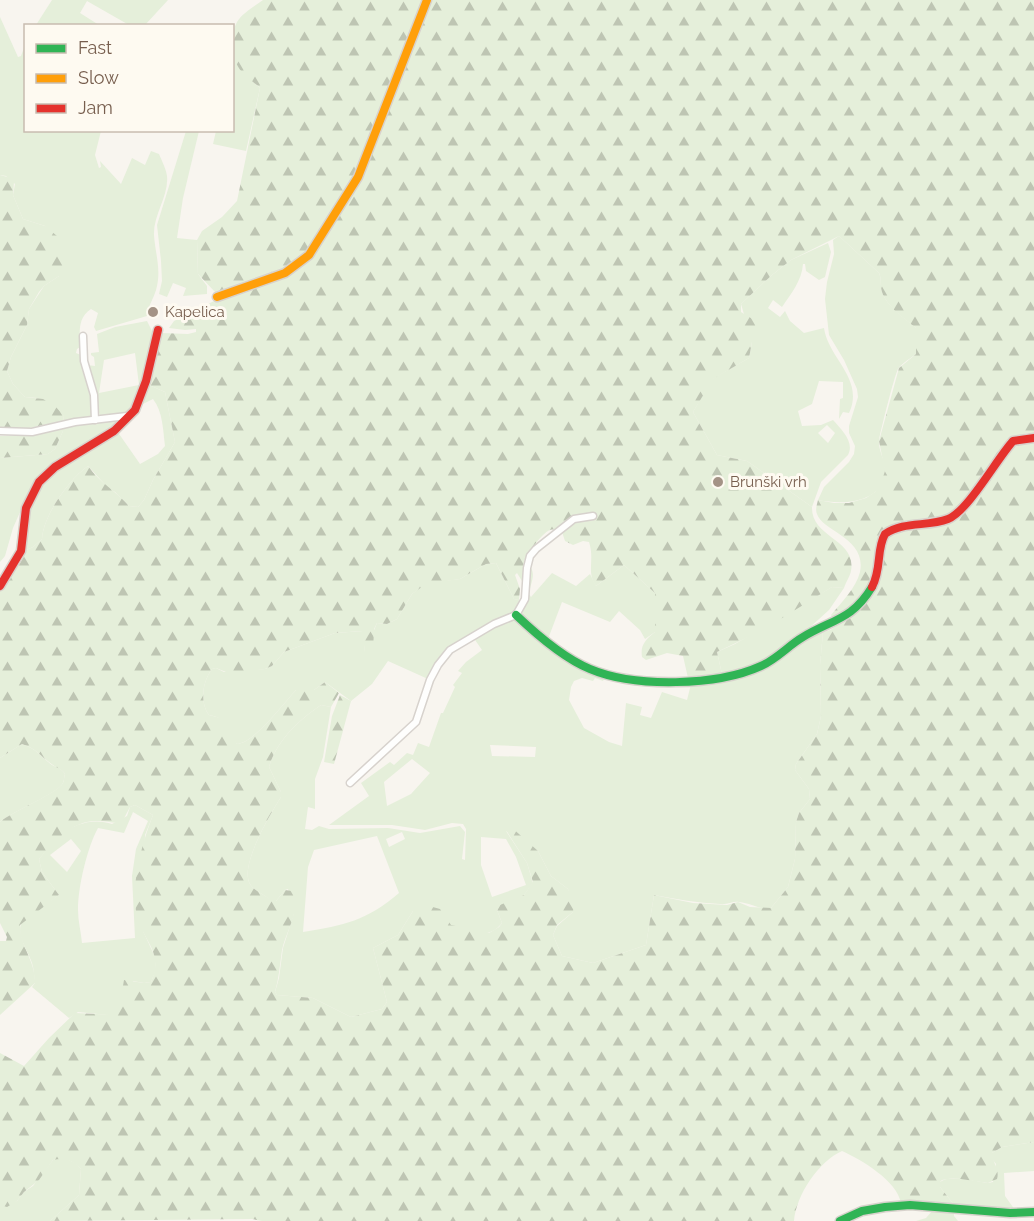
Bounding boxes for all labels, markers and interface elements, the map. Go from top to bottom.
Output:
legend [24,24,234,132]
text: Fast [78,37,112,58]
text: Slow [78,67,119,88]
text: Jam [78,97,113,118]
place label: Kapelica [165,303,225,321]
marker: Kapelica [146,305,160,319]
place label: Brunški vrh [730,473,807,491]
marker: Brunški vrh [711,475,725,489]

